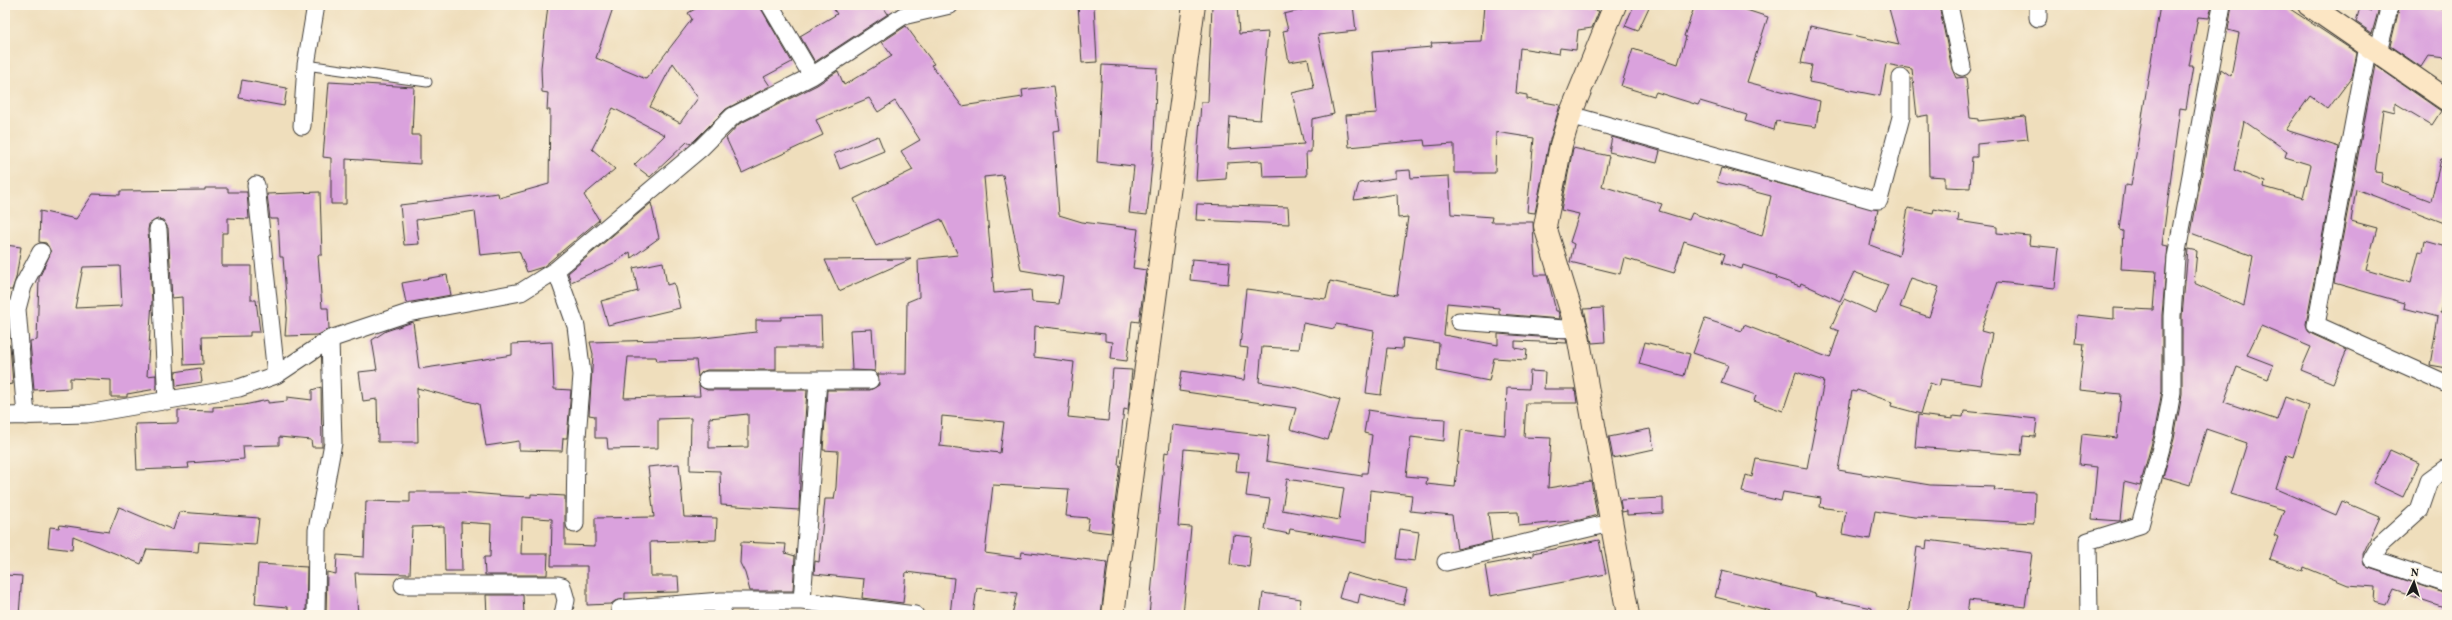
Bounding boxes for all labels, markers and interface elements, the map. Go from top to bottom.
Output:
north arrow [2394,562,2434,602]
text: N [2410,566,2419,581]

